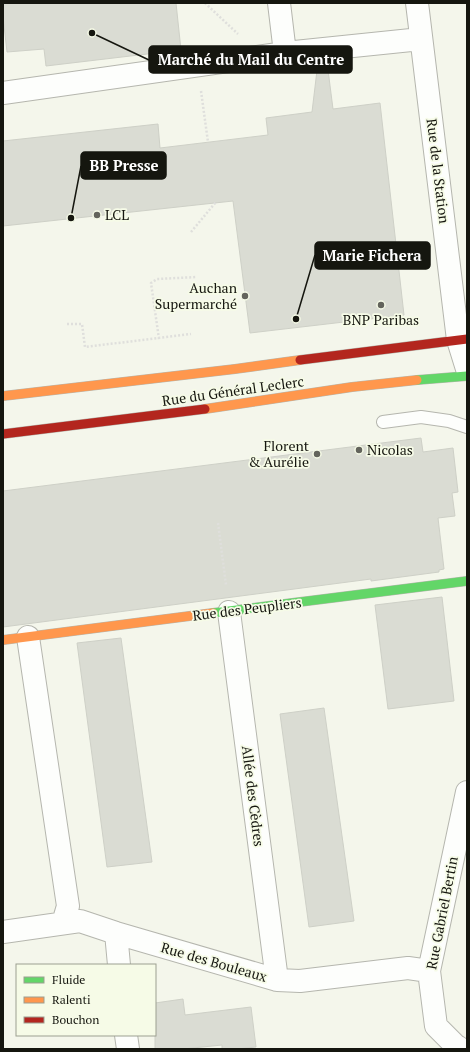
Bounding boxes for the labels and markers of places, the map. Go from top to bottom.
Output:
callout: Marché du Mail du Centre [149,46,352,73]
callout: BB Presse [81,152,166,179]
place label: LCL [105,205,129,224]
marker: LCL [92,210,102,220]
callout: Marie Fichera [315,242,430,269]
place label: Auchan Supermarché [155,278,238,313]
marker: Auchan Supermarché [240,291,250,301]
marker: BNP Paribas [376,300,386,310]
place label: BNP Paribas [343,310,419,329]
place label: Florent & Aurélie [248,436,310,471]
place label: Nicolas [367,440,413,459]
marker: Nicolas [354,445,364,455]
marker: Florent & Aurélie [312,449,322,459]

